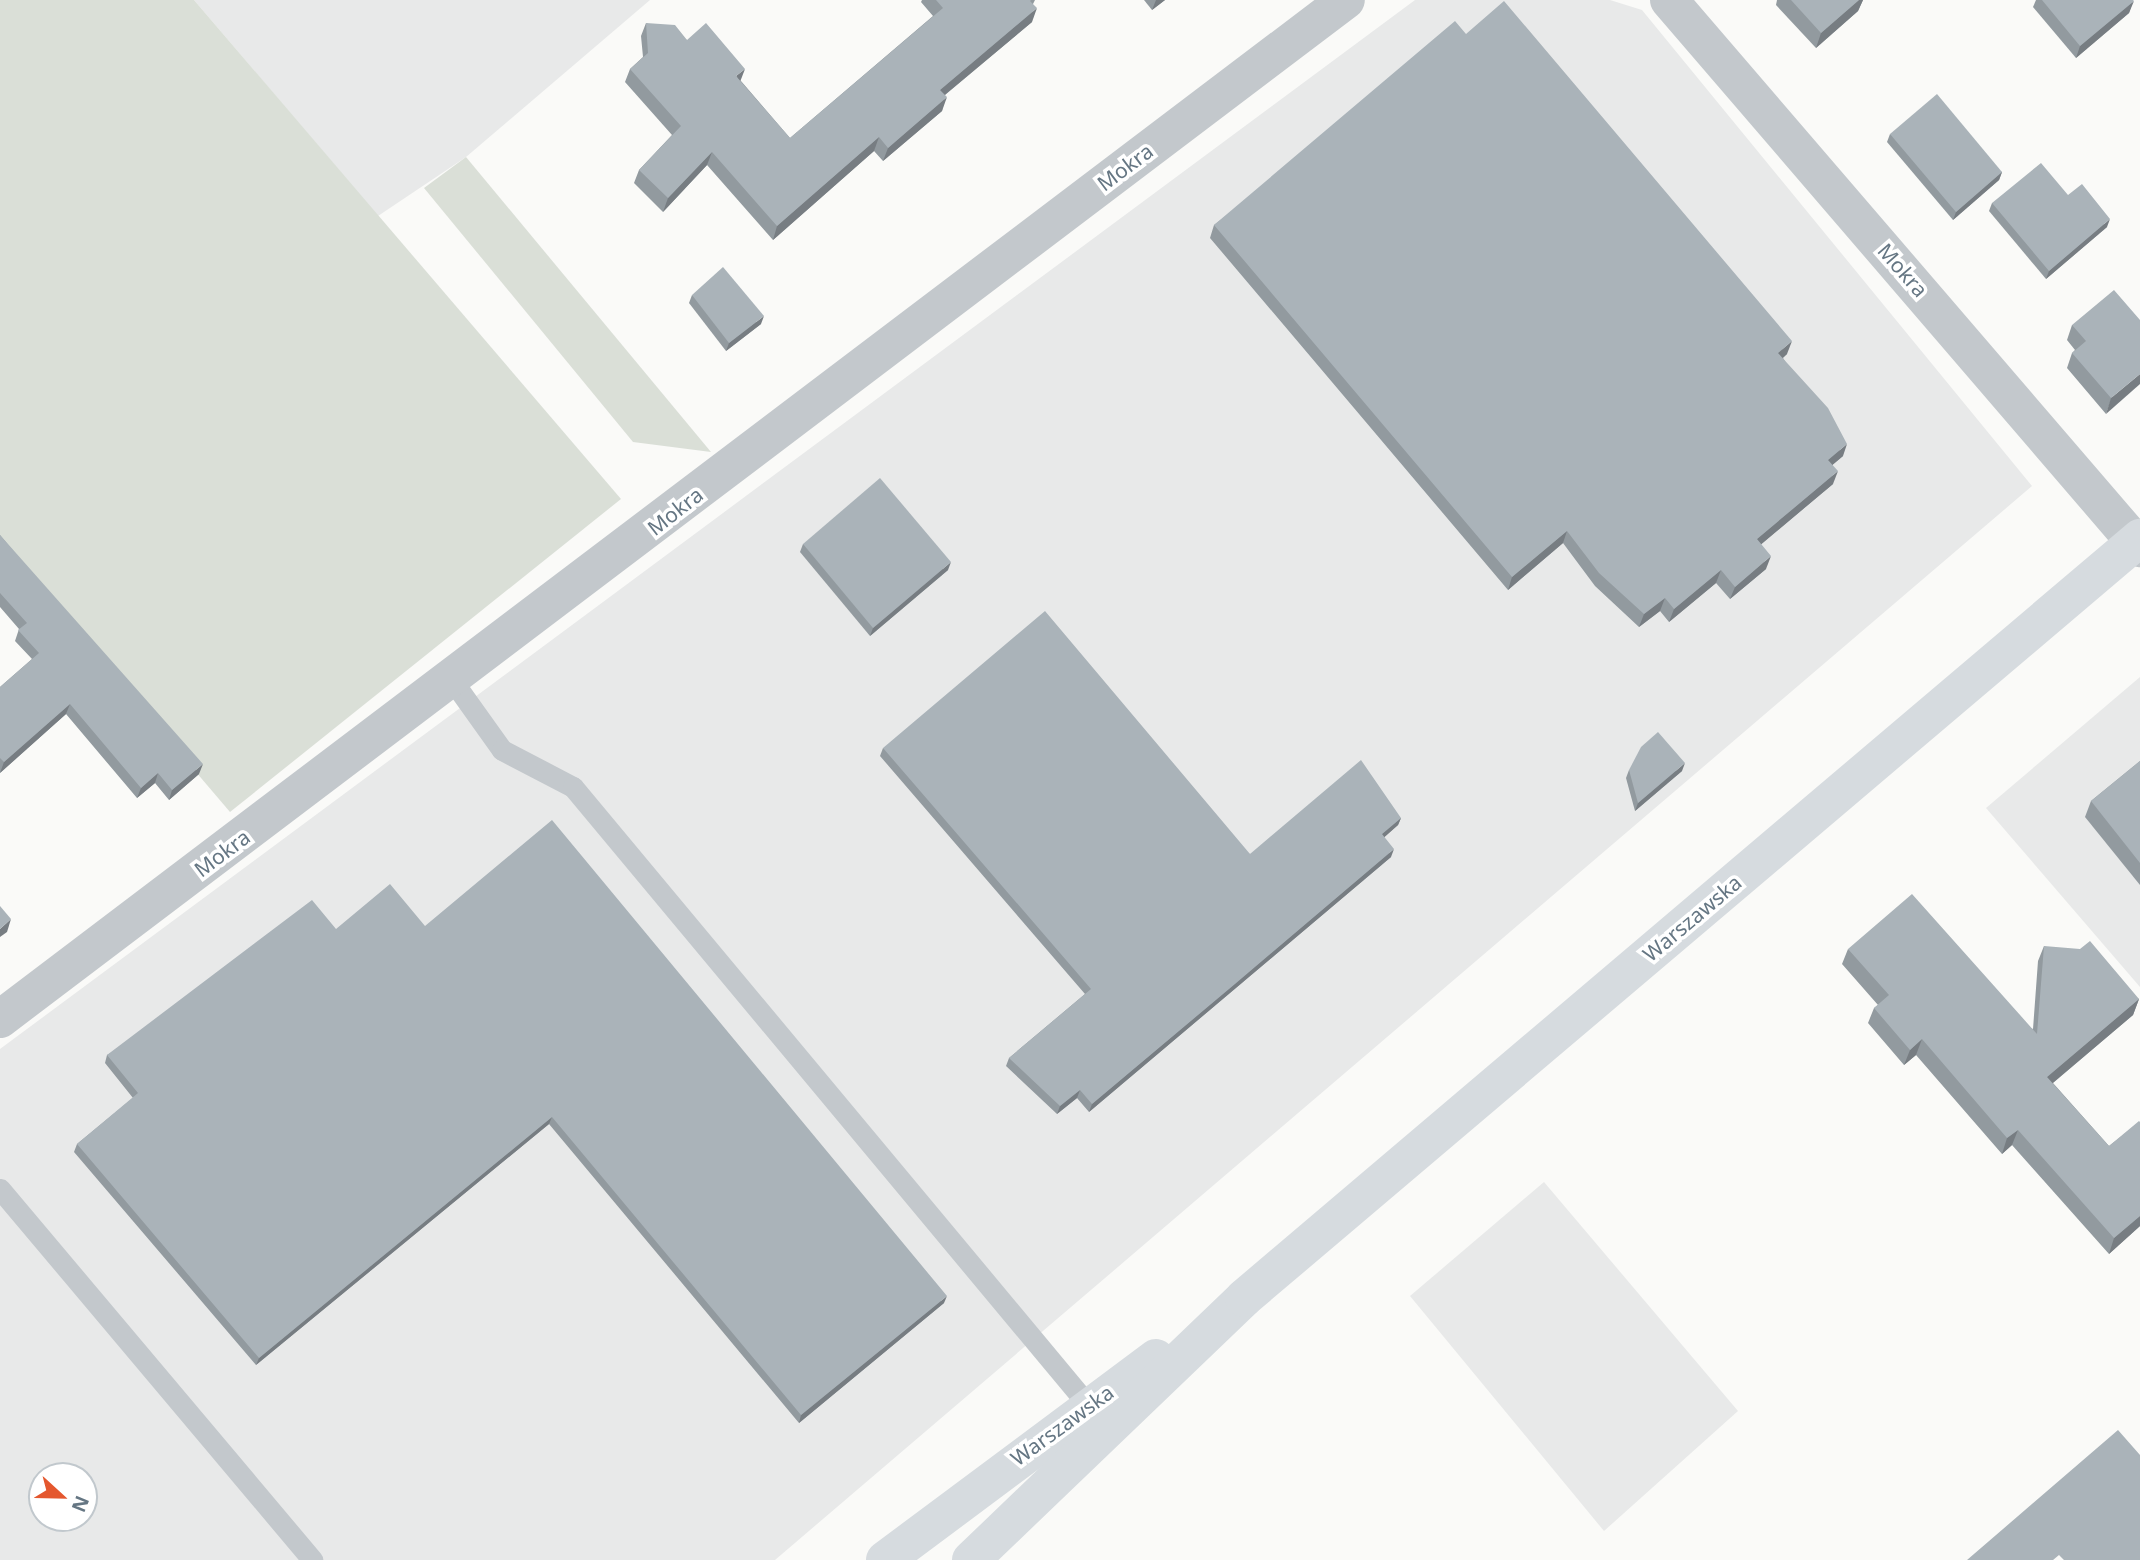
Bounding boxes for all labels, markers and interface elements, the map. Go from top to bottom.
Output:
street label: Mokra [1092,138,1158,196]
street label: Mokra [1873,238,1933,302]
street label: Mokra [642,482,708,540]
street label: Mokra [189,824,255,882]
street label: Warszawska [1638,870,1746,966]
street label: Warszawska [1006,1379,1118,1471]
north arrow [28,1462,98,1532]
text: N [66,1492,96,1516]

